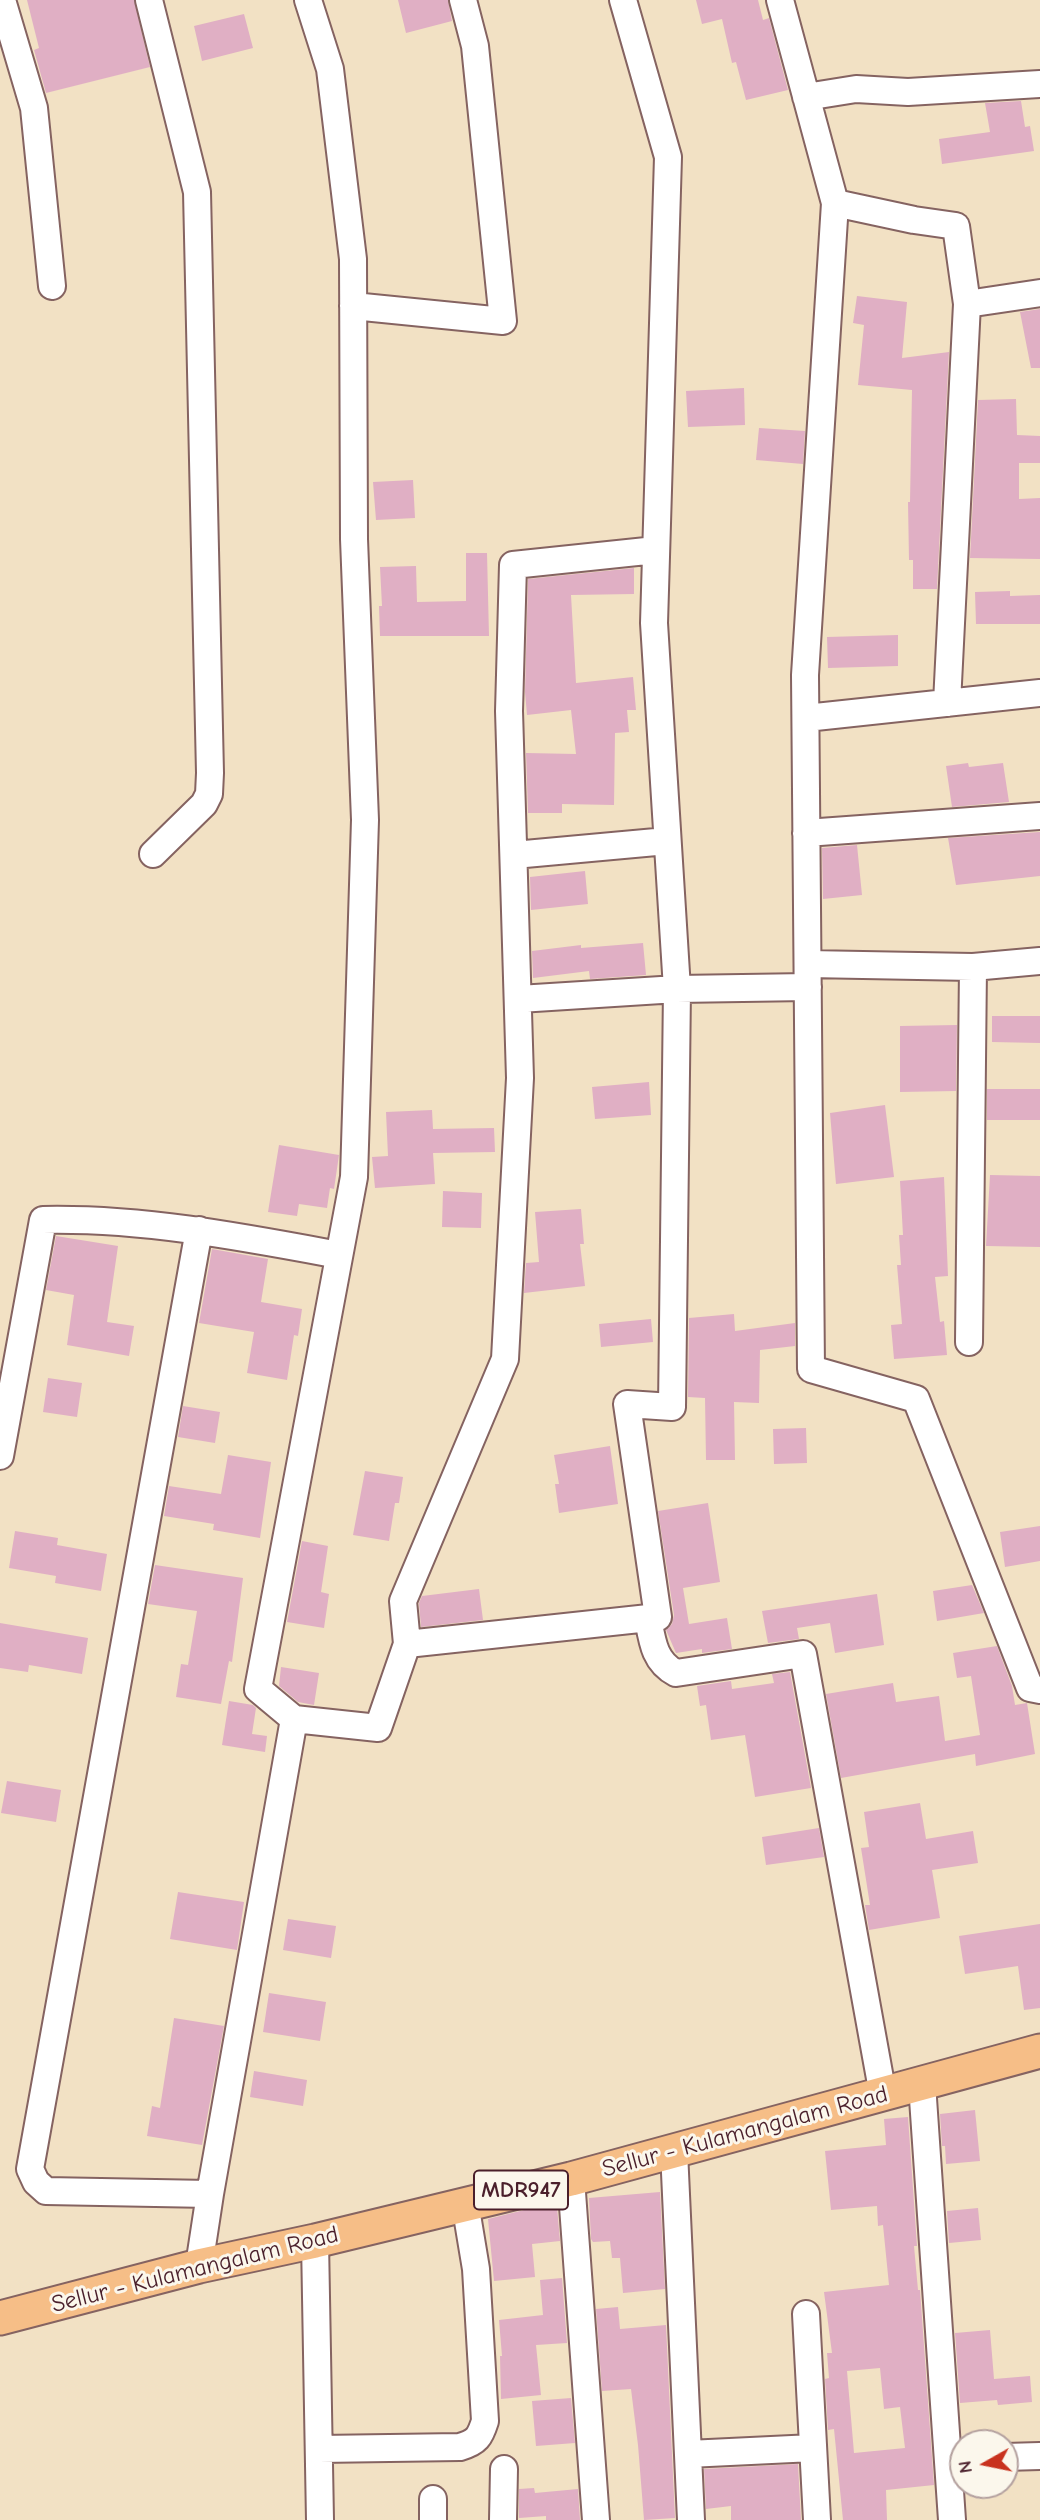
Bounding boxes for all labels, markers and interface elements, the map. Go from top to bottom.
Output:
street label: Sellur - Kulamangalam Road [599,2080,891,2184]
road number: MDR947 [474,2170,568,2210]
street label: Sellur - Kulamangalam Road [49,2220,341,2320]
north arrow [949,2429,1019,2499]
text: N [953,2459,977,2475]

